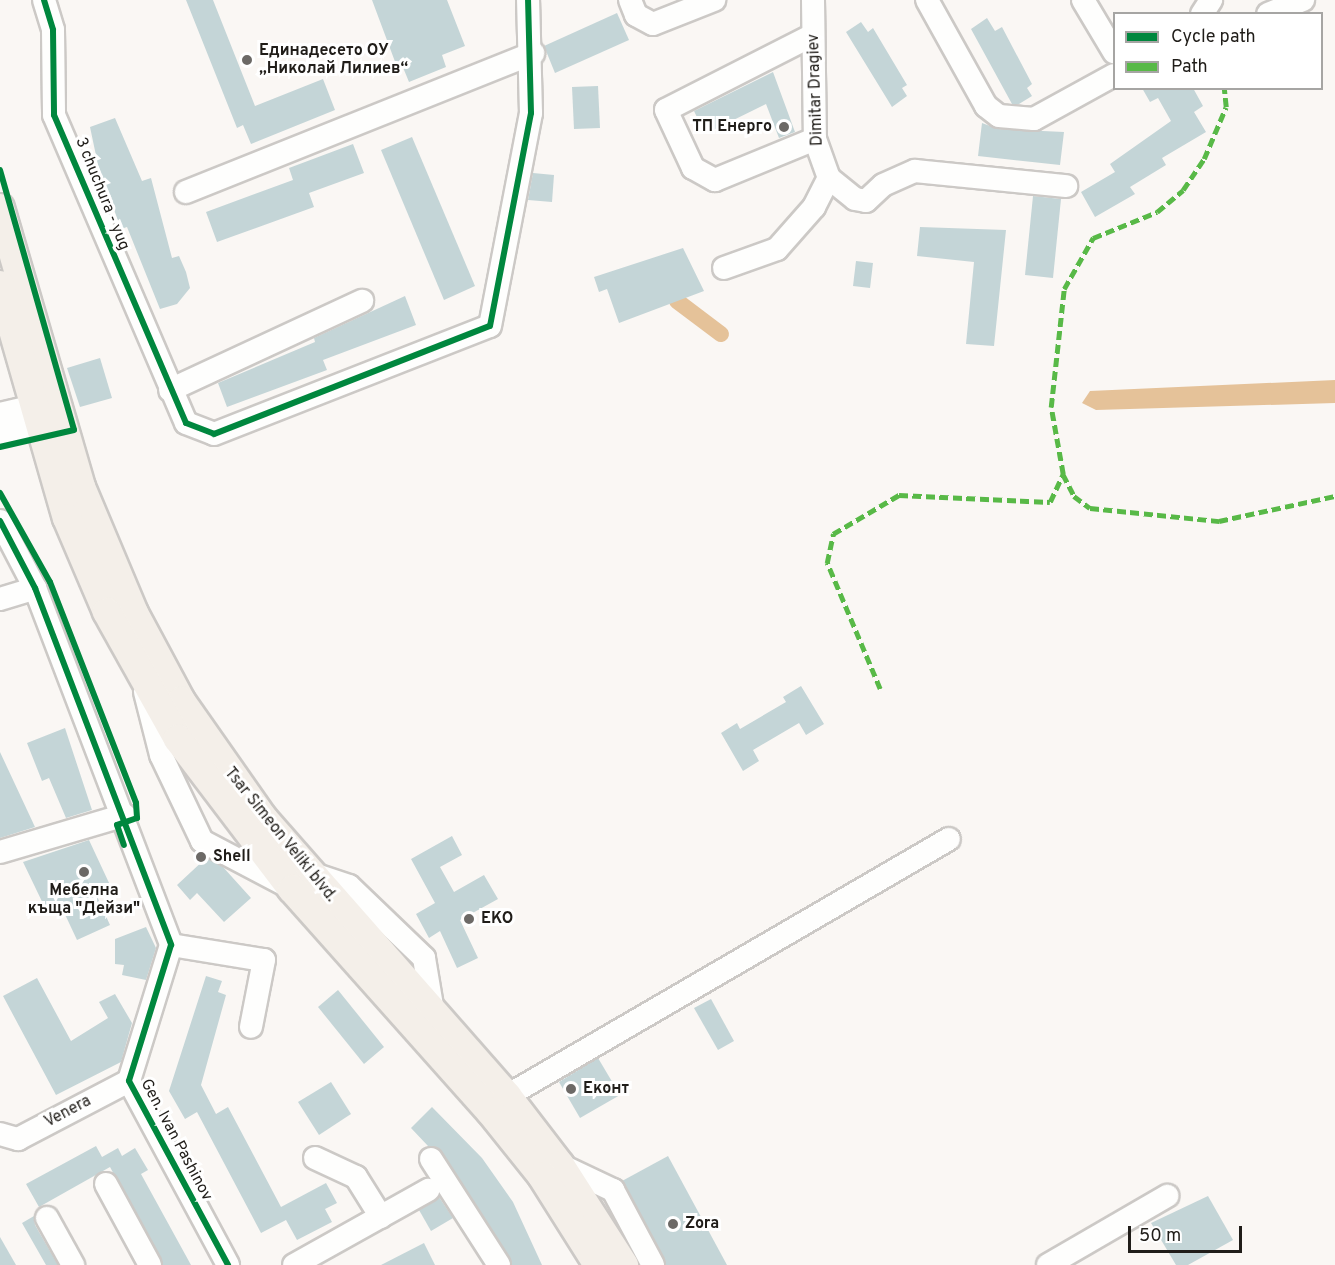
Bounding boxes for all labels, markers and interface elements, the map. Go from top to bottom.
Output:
legend [1113,12,1323,90]
text: Cycle path [1171,26,1256,49]
street label: Dimitar Dragiev [804,34,828,146]
place label: Единадесето ОУ „Николай Лилиев“ [259,41,408,79]
marker: Единадесето ОУ „Николай Лилиев“ [240,53,254,67]
text: Path [1171,56,1208,79]
place label: ТП Енерго [692,117,772,137]
marker: ТП Енерго [777,120,791,134]
street label: 3 chuchura - yug [71,135,133,253]
street label: Tsar Simeon Veliki blvd. [220,764,340,906]
place label: Shell [213,847,251,867]
marker: Shell [194,850,208,864]
marker: Мебелна къща "Дейзи" [77,865,91,879]
place label: Мебелна къща "Дейзи" [28,881,140,919]
place label: EKO [481,909,513,929]
marker: EKO [462,912,476,926]
street label: Gen. Ivan Pashinov [136,1076,216,1204]
place label: Еконт [583,1079,629,1099]
marker: Еконт [564,1082,578,1096]
street label: Venera [41,1092,95,1132]
place label: Zora [685,1214,719,1234]
scale bar [1131,1214,1245,1252]
marker: Zora [666,1217,680,1231]
text: 50 m [1139,1225,1181,1248]

